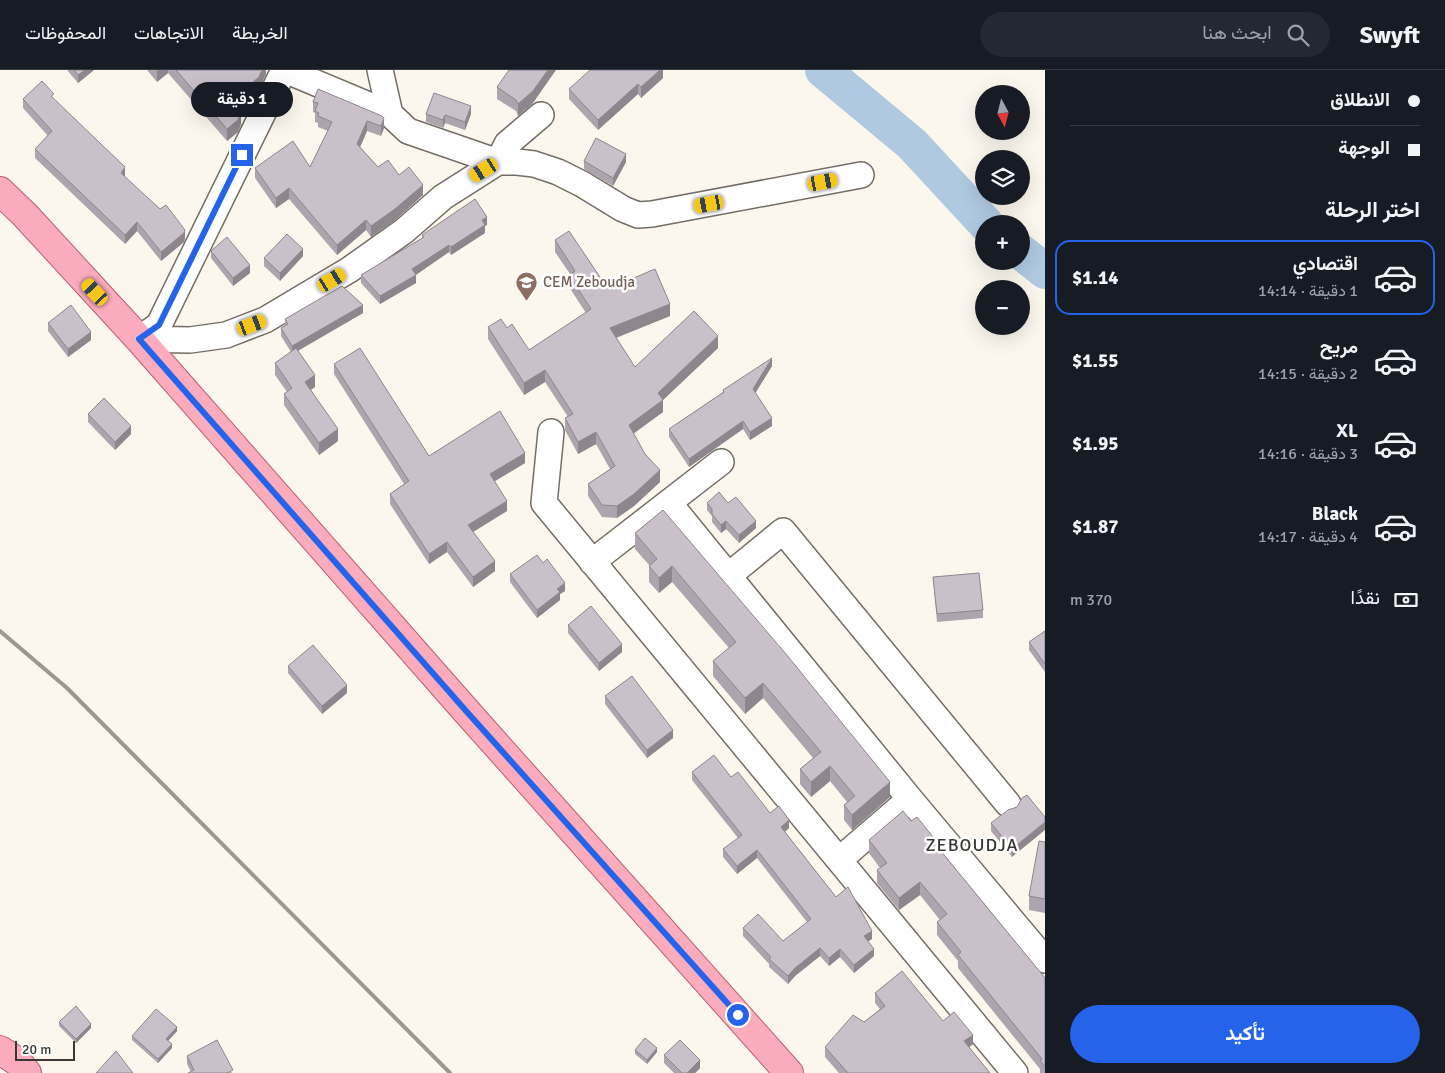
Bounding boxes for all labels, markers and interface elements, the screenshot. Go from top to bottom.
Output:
search box [980,12,1330,57]
text: Swyft [1360,20,1420,50]
text: ابحث هنا [1202,21,1272,45]
icon: search [1284,21,1312,49]
text: المحفوظات [25,22,106,44]
text: الاتجاهات [134,22,204,44]
text: الخريطة [232,22,288,44]
callout: 1 دقيقة [191,82,293,118]
north arrow [975,85,1030,140]
map controls [975,85,1030,335]
text: الانطلاق [1330,88,1390,112]
text: 1 دقيقة [217,89,267,109]
text: الوجهة [1338,136,1390,160]
route end [231,144,253,166]
button: layers [975,150,1030,205]
car [467,156,500,184]
car [806,172,839,192]
car [692,194,725,214]
text: اختر الرحلة [1325,196,1420,223]
button: + [975,215,1030,270]
text: اقتصادي [1293,252,1358,276]
icon: car [1373,255,1418,300]
car [315,266,348,294]
text: $1.14 [1072,266,1118,290]
school or university icon: CEM Zeboudja [515,270,539,301]
place label: CEM Zeboudja [543,273,635,291]
car [79,276,110,308]
button: − [975,280,1030,335]
text: 1 دقيقة · 14:14 [1258,281,1358,301]
car [235,313,268,337]
text: مريح [1320,335,1358,359]
icon: car [1373,338,1418,383]
text: $1.55 [1072,349,1118,373]
text: 2 دقيقة · 14:15 [1258,364,1358,384]
text: XL [1336,419,1358,443]
icon: car [1373,421,1418,466]
text: $1.95 [1072,432,1118,456]
text: 3 دقيقة · 14:16 [1258,444,1358,464]
text: Black [1312,502,1358,526]
icon: car [1373,504,1418,549]
text: $1.87 [1072,515,1118,539]
text: 4 دقيقة · 14:17 [1258,527,1358,547]
text: نقدًا [1351,586,1380,610]
icon: cash [1392,586,1420,614]
text: 370 m [1070,590,1112,610]
district label: ZEBOUDJA [925,834,1019,856]
route start [727,1004,749,1026]
button: تأكيد [1070,1005,1420,1063]
scale bar [15,1038,75,1061]
text: 20 m [22,1041,51,1058]

